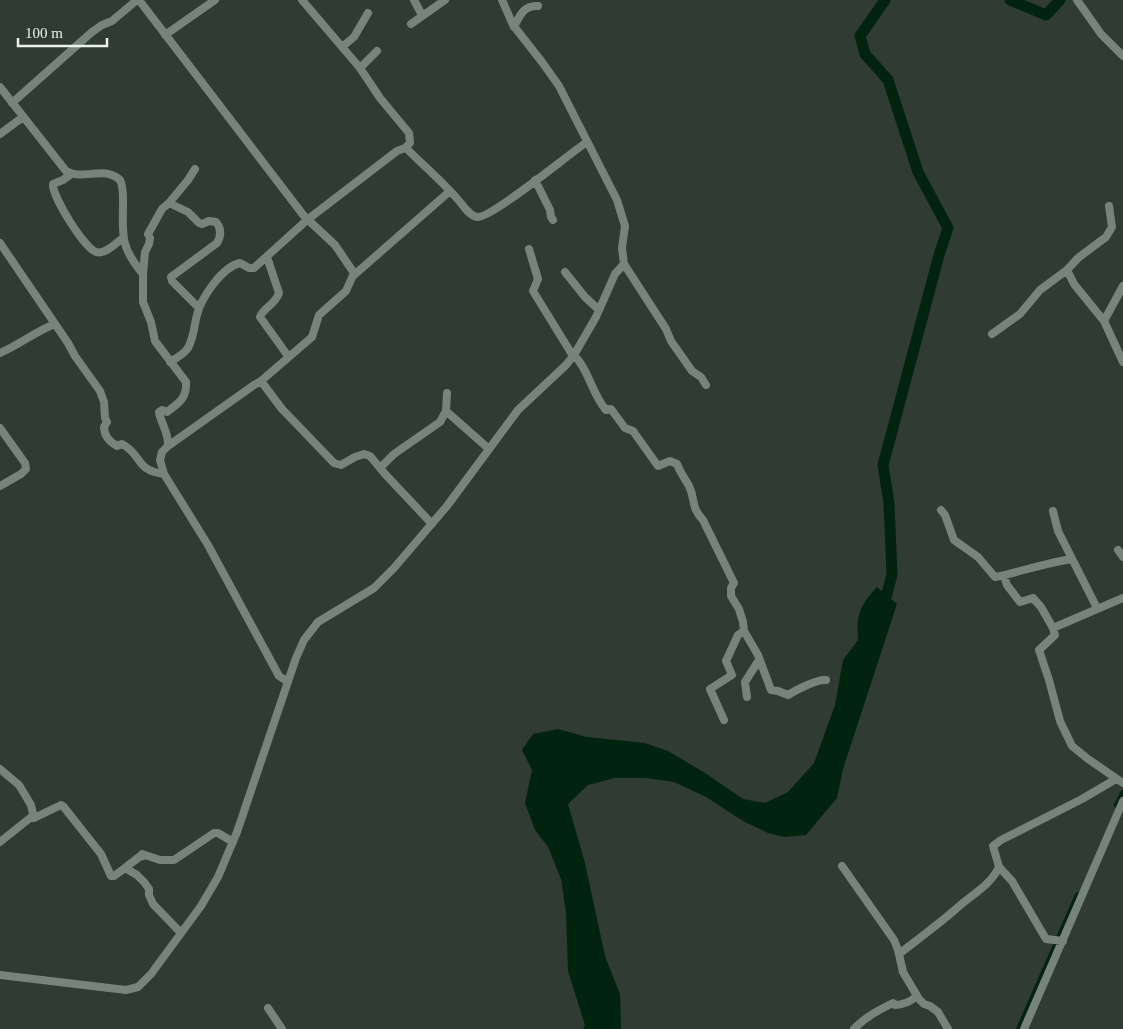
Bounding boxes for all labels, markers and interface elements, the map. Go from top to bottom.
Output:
scale bar [18,15,106,47]
text: 100 m [25,25,63,41]

